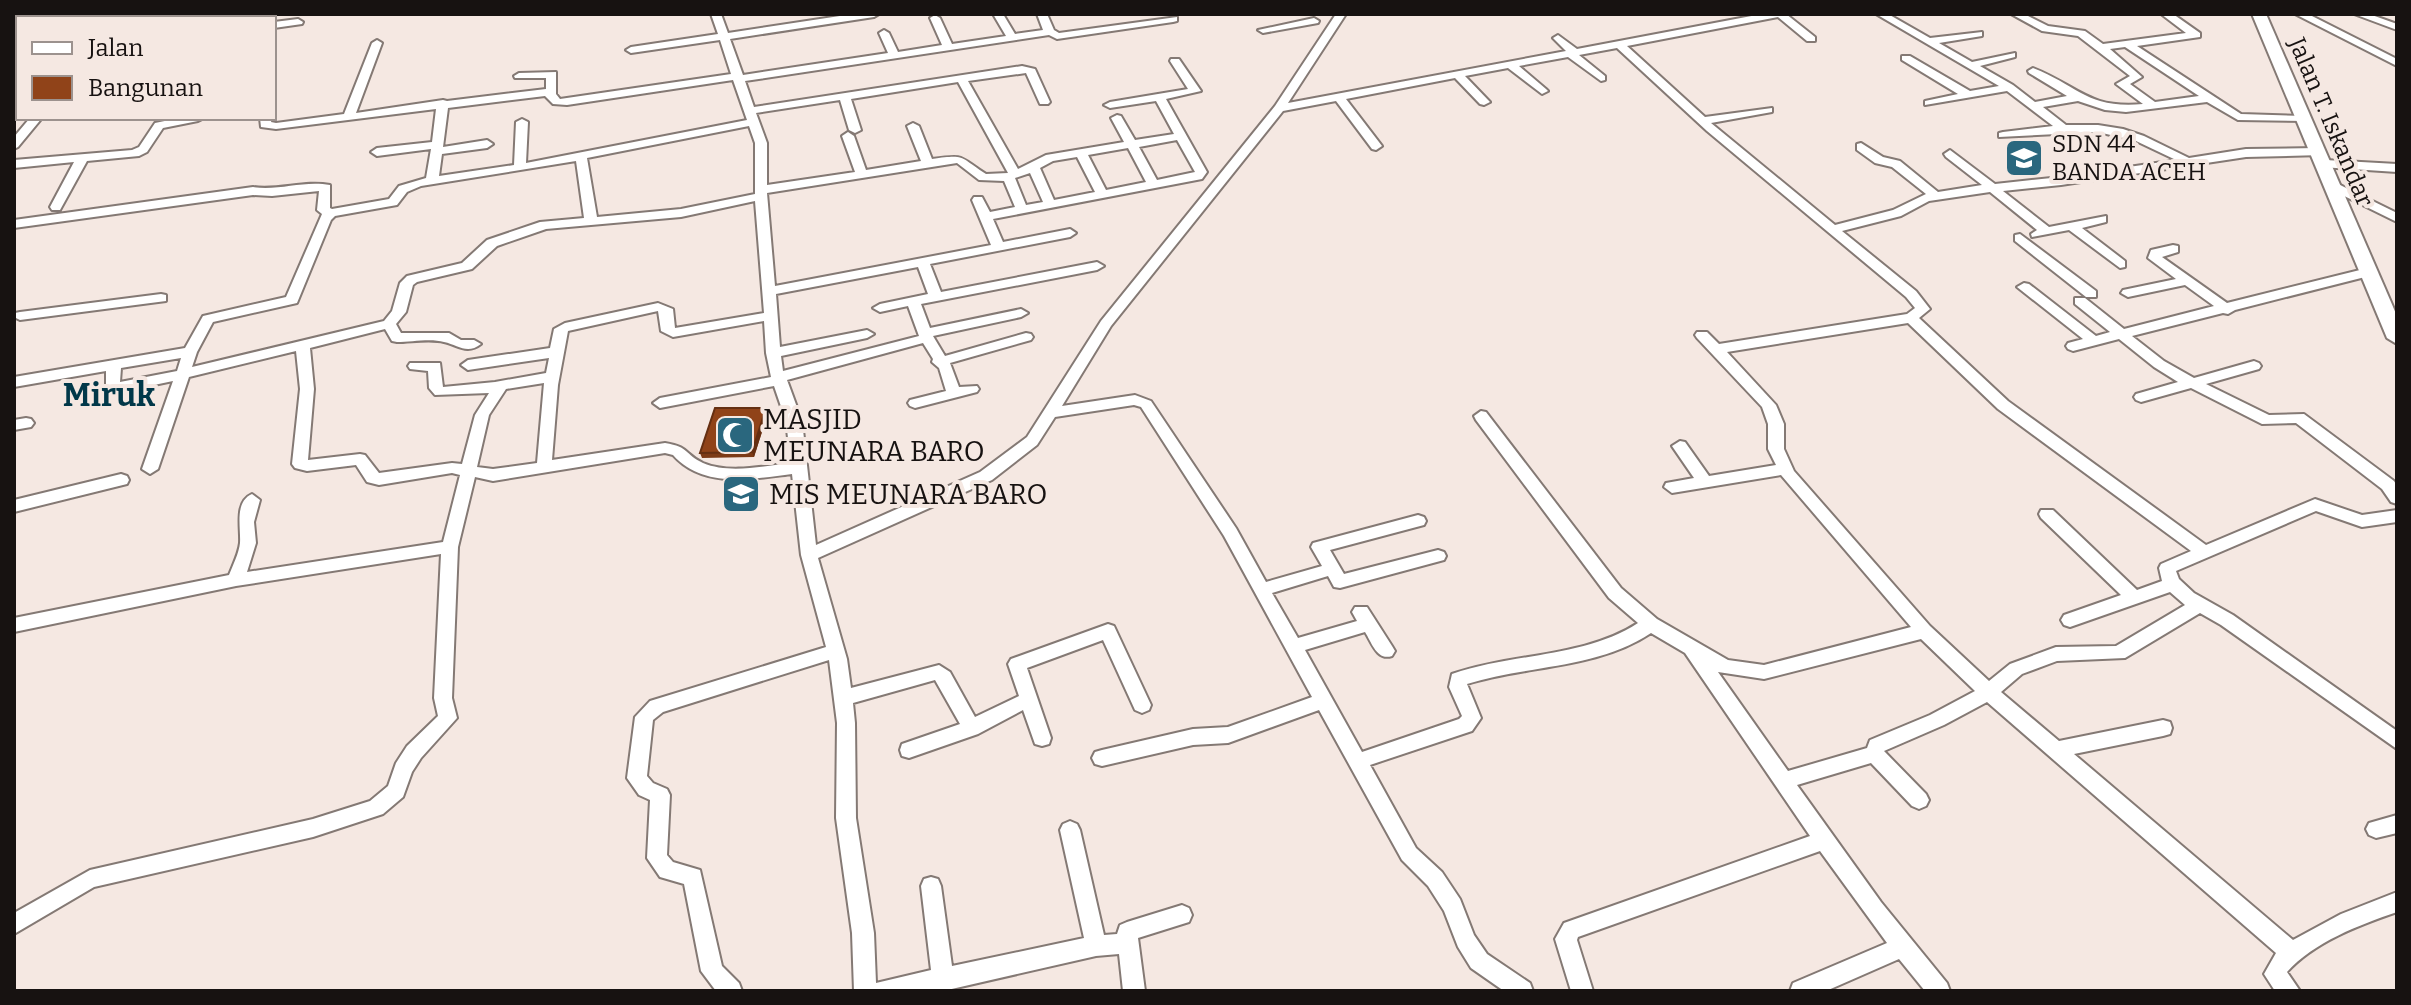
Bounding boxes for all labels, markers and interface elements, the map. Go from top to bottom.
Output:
legend [16,16,276,120]
street label: Jalan T. Iskandar [2282,32,2379,211]
text: Jalan [87,34,143,62]
text: Bangunan [88,74,203,102]
place label: SDN 44 BANDA ACEH [2052,130,2206,186]
school or university icon: SDN 44 BANDA ACEH [2003,137,2045,179]
district label: Miruk [63,376,155,414]
place label: MASJID MEUNARA BARO [763,403,985,468]
mosque icon: MASJID MEUNARA BARO [714,414,756,456]
school or university icon: MIS MEUNARA BARO [720,473,762,515]
place label: MIS MEUNARA BARO [769,478,1047,511]

